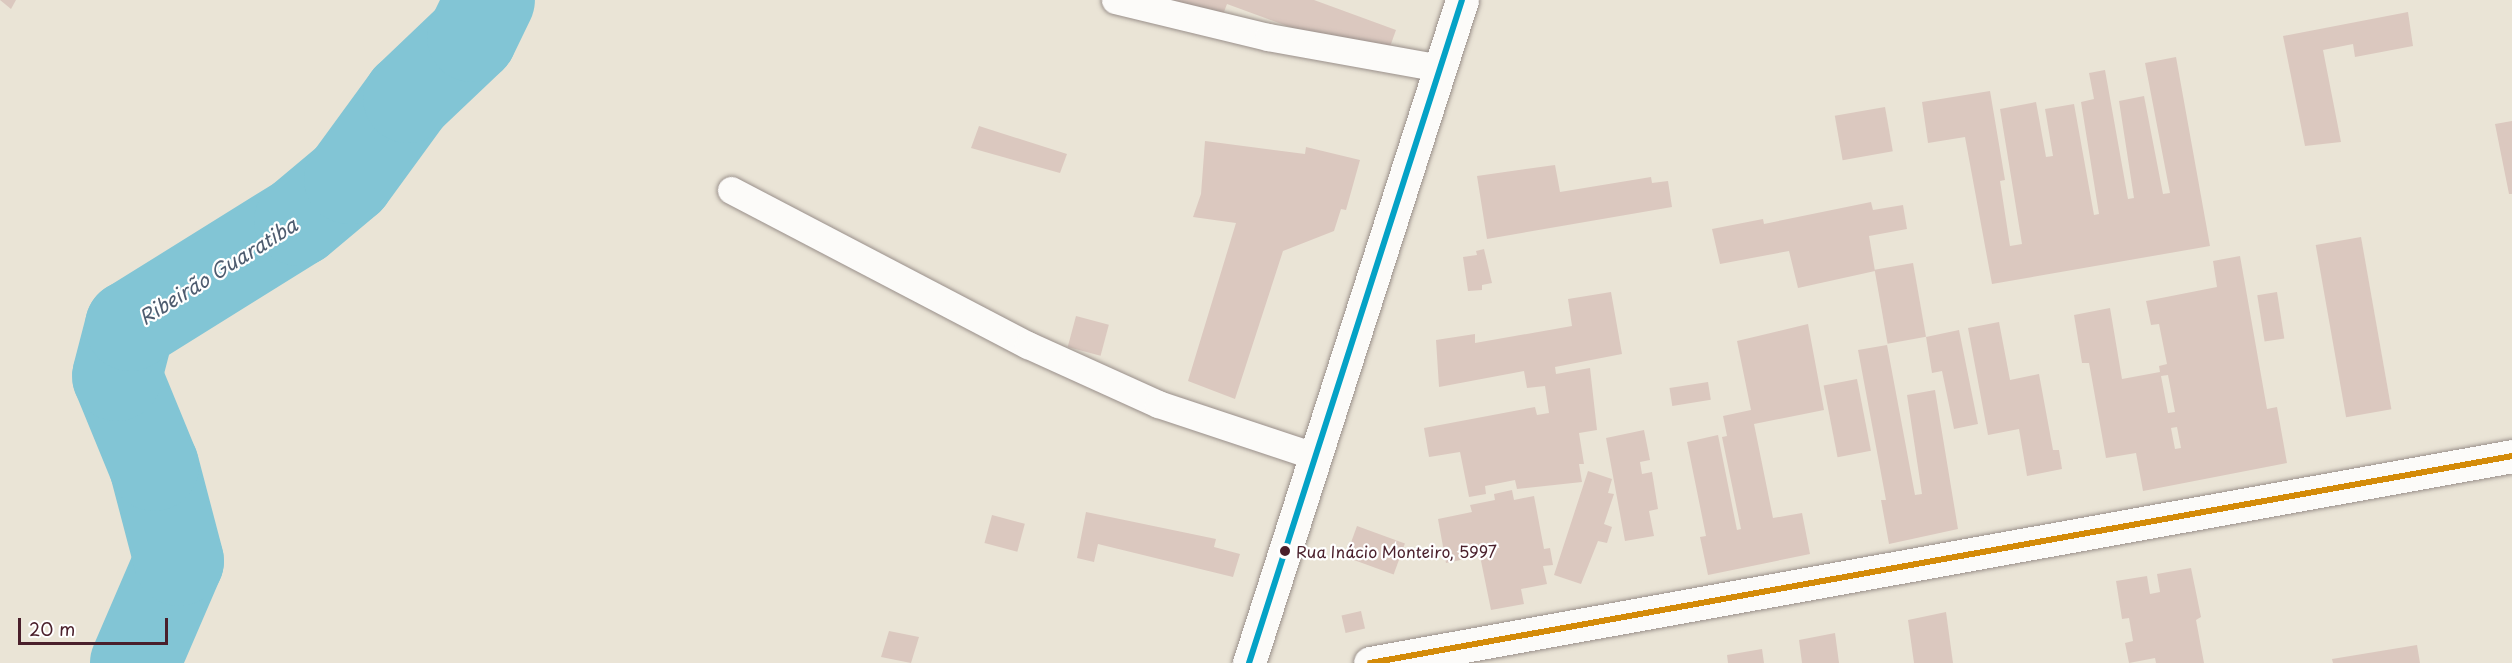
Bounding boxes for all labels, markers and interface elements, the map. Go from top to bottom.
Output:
water label: Ribeirão Guaratiba [134,212,302,330]
place label: Rua Inácio Monteiro, 5997 [1296,541,1499,561]
marker: Rua Inácio Monteiro, 5997 [1279,545,1291,557]
scale bar [21,606,171,644]
text: 20 m [29,615,75,642]

